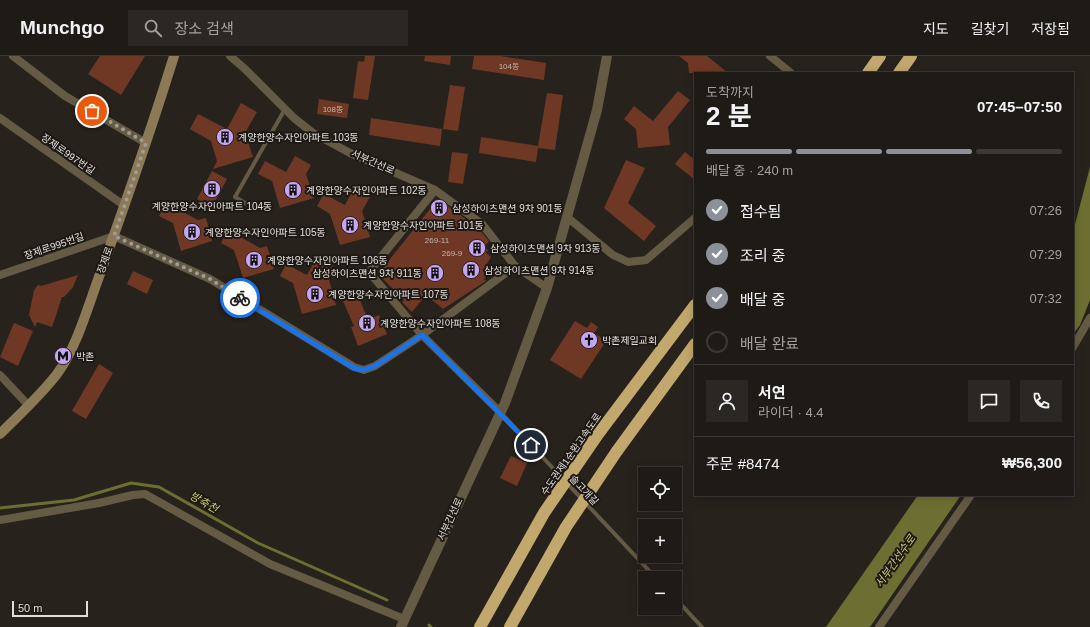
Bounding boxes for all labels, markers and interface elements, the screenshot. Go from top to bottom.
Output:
search box [128,10,408,46]
text: Munchgo [20,17,104,38]
icon: search [142,17,164,39]
text: 장소 검색 [174,20,234,37]
text: 지도 [923,21,949,37]
text: 길찾기 [971,21,1009,37]
text: 저장됨 [1031,21,1070,37]
house number: 104동 [499,62,519,71]
text: 도착까지 [706,85,754,100]
pin [75,94,109,128]
text: 07:45–07:50 [977,98,1062,115]
icon: bag [81,100,103,122]
text: 2 분 [706,101,752,131]
house number: 108동 [323,105,343,114]
building icon: 계양한양수자인아파트 103동 [215,127,235,147]
street label: 장제로997번길 [39,132,97,176]
place label: 계양한양수자인아파트 103동 [238,132,359,143]
street label: 서부간선로 [350,148,396,176]
text: 배달 중 · 240 m [706,163,793,178]
building icon: 계양한양수자인아파트 104동 [202,179,222,199]
building icon: 계양한양수자인아파트 102동 [283,180,303,200]
place label: 계양한양수자인아파트 102동 [306,185,427,196]
building icon: 삼성하이츠맨션 9차 901동 [429,198,449,218]
icon: check [706,199,728,221]
place label: 계양한양수자인아파트 104동 [152,201,272,212]
place label: 삼성하이츠맨션 9차 901동 [452,203,563,214]
text: 접수됨 [740,203,781,220]
text: 07:26 [1029,203,1062,218]
building icon: 계양한양수자인아파트 101동 [340,215,360,235]
place label: 계양한양수자인아파트 101동 [363,220,484,231]
building icon: 계양한양수자인아파트 105동 [182,222,202,242]
place label: 계양한양수자인아파트 105동 [205,227,326,238]
street label: 장제로995번길 [23,231,85,261]
house number: 269-11 [425,236,450,245]
building icon: 삼성하이츠맨션 9차 913동 [467,238,487,258]
place label: 삼성하이츠맨션 9차 913동 [490,243,601,254]
icon: check [706,243,728,265]
street label: 장제로 [95,245,115,275]
text: 조리 중 [740,247,786,264]
text: 07:29 [1029,247,1062,262]
house number: 269-9 [442,249,463,258]
building icon: 계양한양수자인아파트 106동 [244,250,264,270]
place label: 계양한양수자인아파트 106동 [267,255,388,266]
building icon: 삼성하이츠맨션 9차 914동 [461,260,481,280]
building icon: 삼성하이츠맨션 9차 911동 [425,263,445,283]
place label: 삼성하이츠맨션 9차 914동 [484,265,595,276]
place label: 삼성하이츠맨션 9차 911동 [312,268,422,279]
courier [220,278,260,318]
building icon: 계양한양수자인아파트 107동 [305,284,325,304]
icon: bike [229,287,251,309]
icon: check [706,287,728,309]
place label: 계양한양수자인아파트 107동 [328,289,449,300]
text: 배달 중 [740,291,786,308]
text: 07:32 [1029,291,1062,306]
building icon: 계양한양수자인아파트 108동 [357,313,377,333]
place label: 계양한양수자인아파트 108동 [380,318,501,329]
church icon: 박촌제일교회 [579,330,599,350]
place label: 박촌제일교회 [602,335,657,346]
text: 배달 완료 [740,335,799,352]
metro station icon: 박촌 [53,346,73,366]
place label: 박촌 [76,351,94,362]
button: person [706,380,748,422]
button: chat [968,380,1010,422]
button: phone [1020,380,1062,422]
text: 서연 [758,384,786,401]
text: 라이더 · 4.4 [758,405,824,420]
street label: 수도권제1순환고속도로 [539,411,603,497]
pin [514,428,548,462]
icon: home [520,434,542,456]
text: ₩56,300 [1002,454,1062,471]
text: 주문 #8474 [706,455,779,472]
map controls [638,467,682,615]
button: locate [638,467,682,511]
street label: 솔고개길 [567,473,601,507]
water label: 방축천 [188,489,222,516]
street label: 서부간선로 [435,496,465,542]
button: + [638,519,682,563]
water label: 서부간선수로 [873,532,918,589]
button: − [638,571,682,615]
scale bar [12,599,88,618]
text: 50 m [18,602,42,614]

